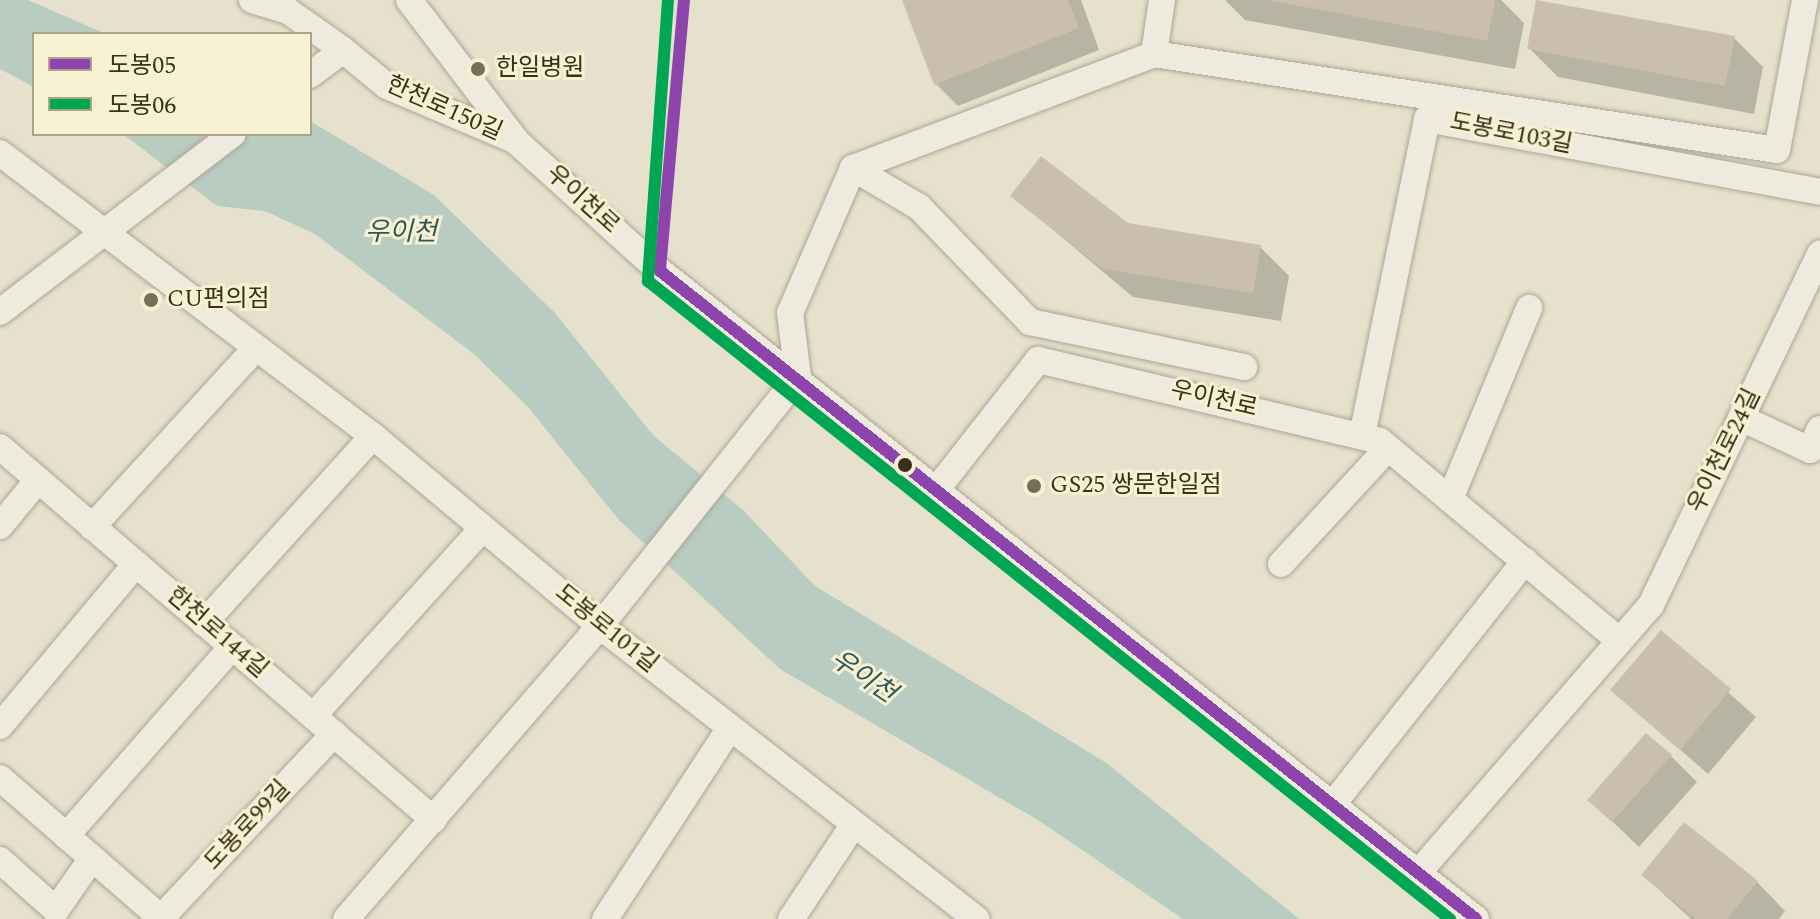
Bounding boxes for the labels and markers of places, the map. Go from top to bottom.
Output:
place label: 한일병원 [496,55,584,83]
marker: 한일병원 [467,58,489,80]
place label: CU편의점 [167,286,270,314]
marker: CU편의점 [142,291,160,309]
unlabelled marker [897,457,913,473]
place label: GS25 쌍문한일점 [1050,472,1222,500]
marker: GS25 쌍문한일점 [1025,477,1043,495]

